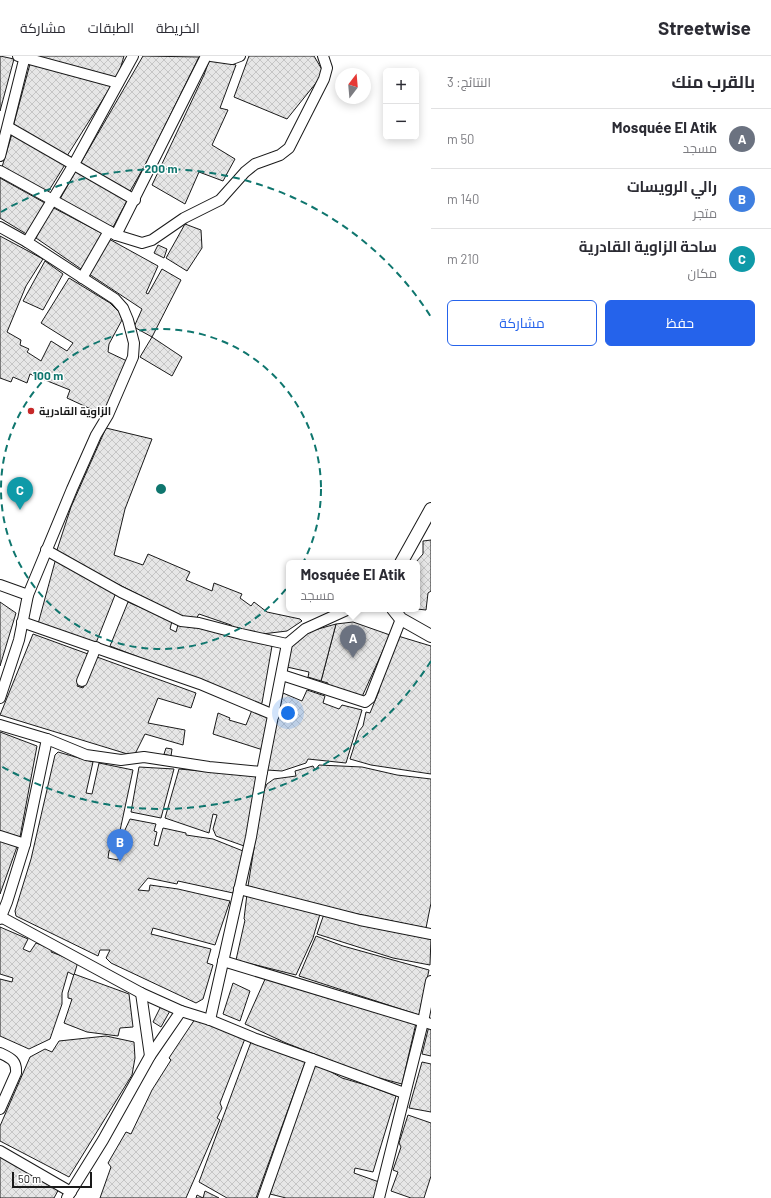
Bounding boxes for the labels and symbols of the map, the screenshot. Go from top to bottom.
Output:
north arrow [335,68,371,104]
text: 200 m [145,161,177,175]
text: 100 m [33,368,63,382]
place label: الزاوية القادرية [39,404,111,419]
marker: الزاوية القادرية [26,406,36,416]
pin: C [7,477,33,510]
centre of rings [154,482,168,496]
pin: A [340,625,366,658]
your location [278,703,298,723]
pin: B [107,829,133,862]
scale bar [12,1170,92,1189]

